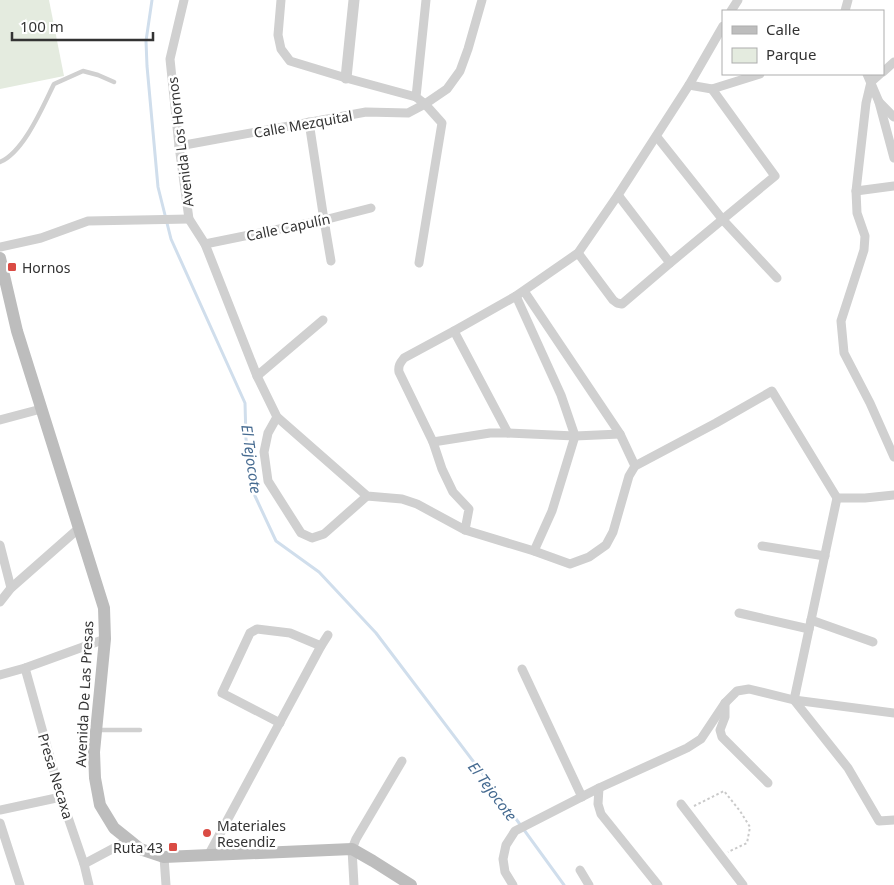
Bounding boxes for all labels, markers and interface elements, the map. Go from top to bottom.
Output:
scale bar [12,10,154,42]
legend [722,10,884,75]
text: 100 m [20,16,64,36]
text: Calle [766,19,800,39]
text: Parque [766,44,816,64]
street label: Avenida Los Hornos [163,76,197,208]
street label: Calle Mezquital [252,106,354,142]
street label: Calle Capulín [244,209,332,245]
place label: Hornos [22,258,71,277]
marker: Hornos [6,261,18,273]
water label: El Tejocote [237,423,267,495]
street label: Avenida De Las Presas [71,620,97,768]
street label: Presa Necaxa [34,731,78,821]
water label: El Tejocote [464,757,522,825]
place label: Materiales Resendiz [217,816,286,851]
marker: Materiales Resendiz [201,827,213,839]
place label: Ruta 43 [113,838,163,857]
marker: Ruta 43 [167,841,179,853]

